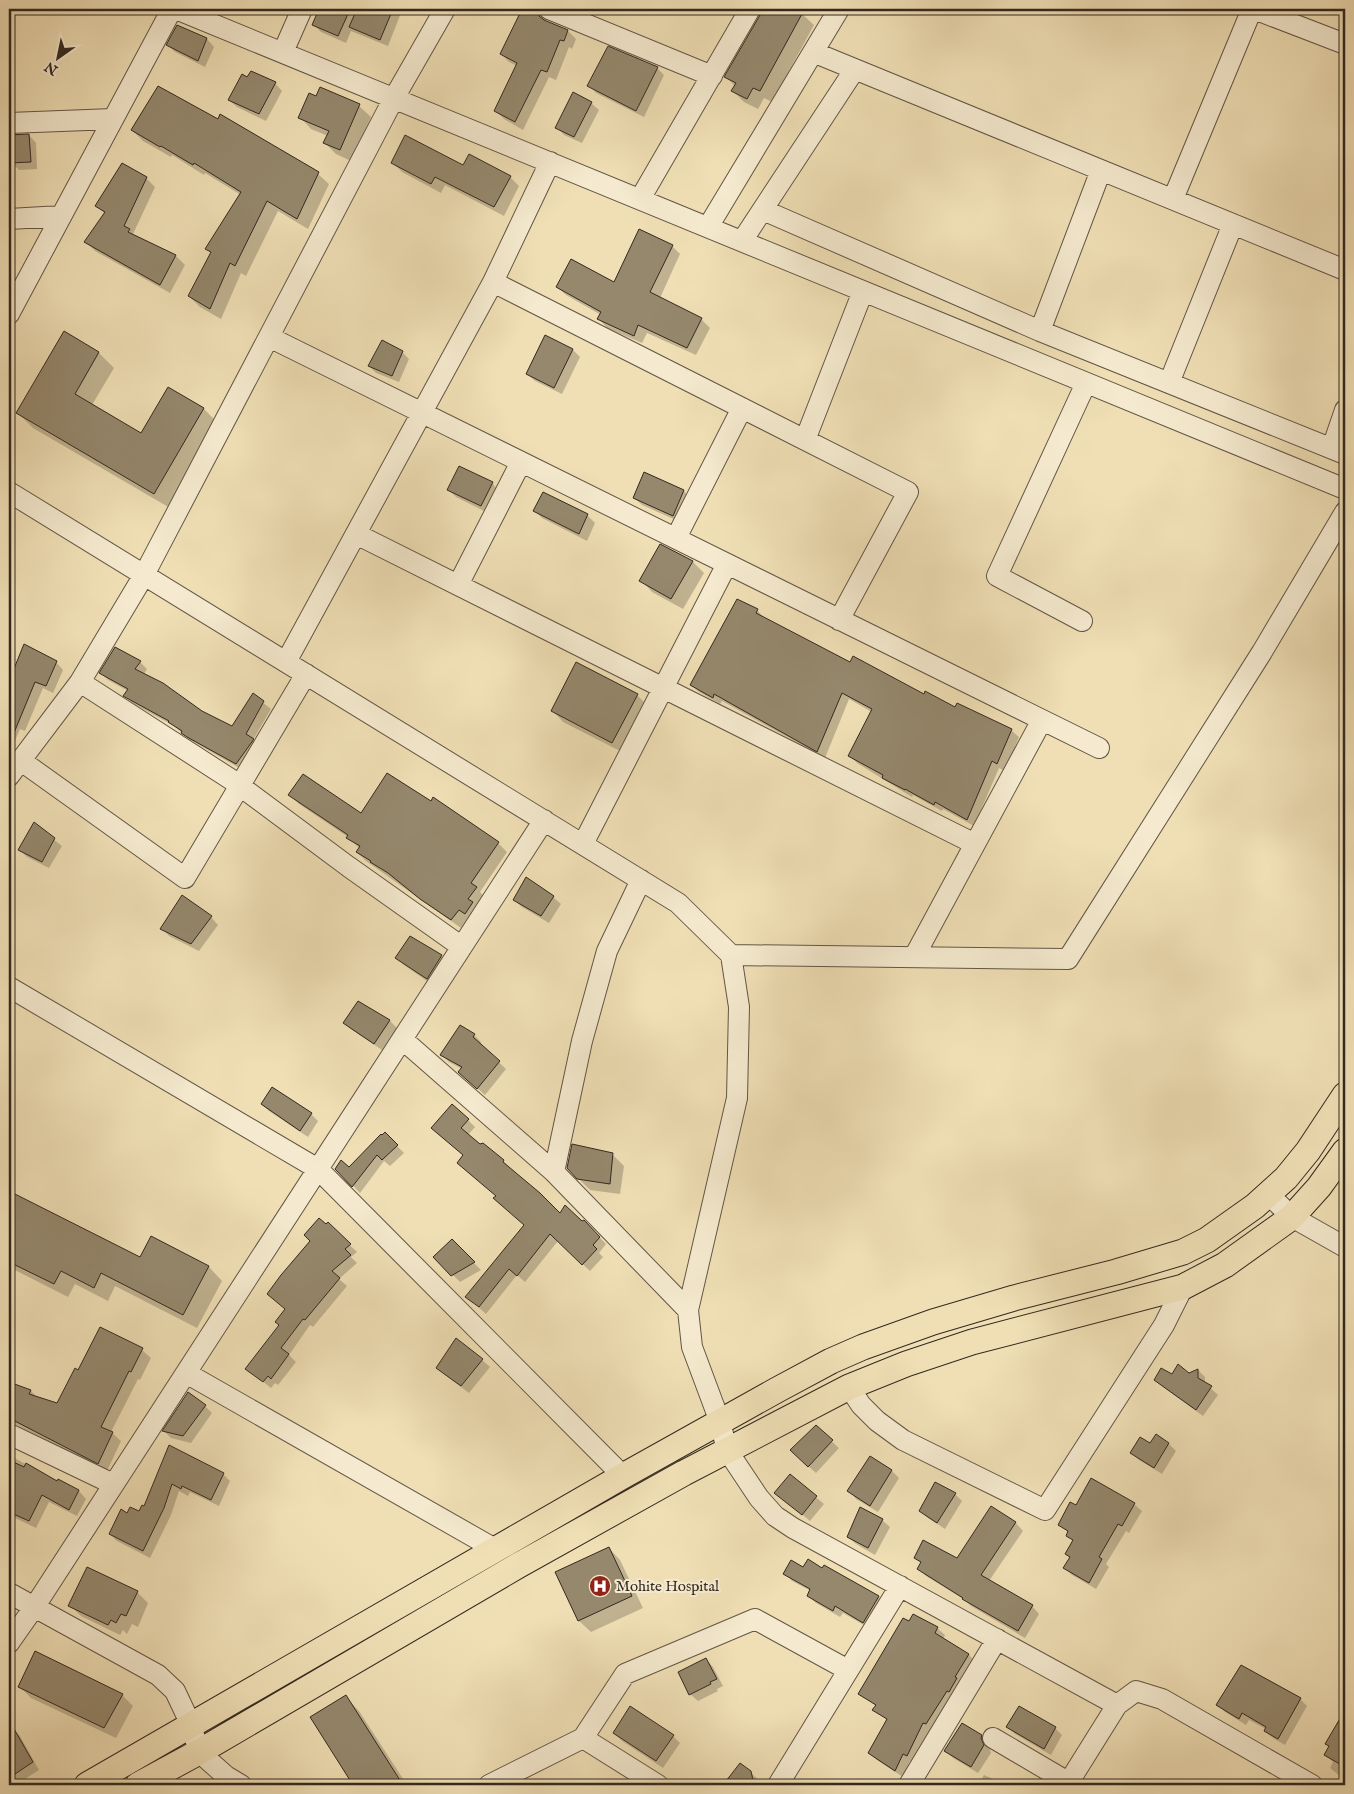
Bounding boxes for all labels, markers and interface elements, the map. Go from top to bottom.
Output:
north arrow [32,32,82,82]
text: N [41,57,62,79]
hospital icon: Mohite Hospital [588,1574,612,1598]
place label: Mohite Hospital [616,1577,720,1596]

